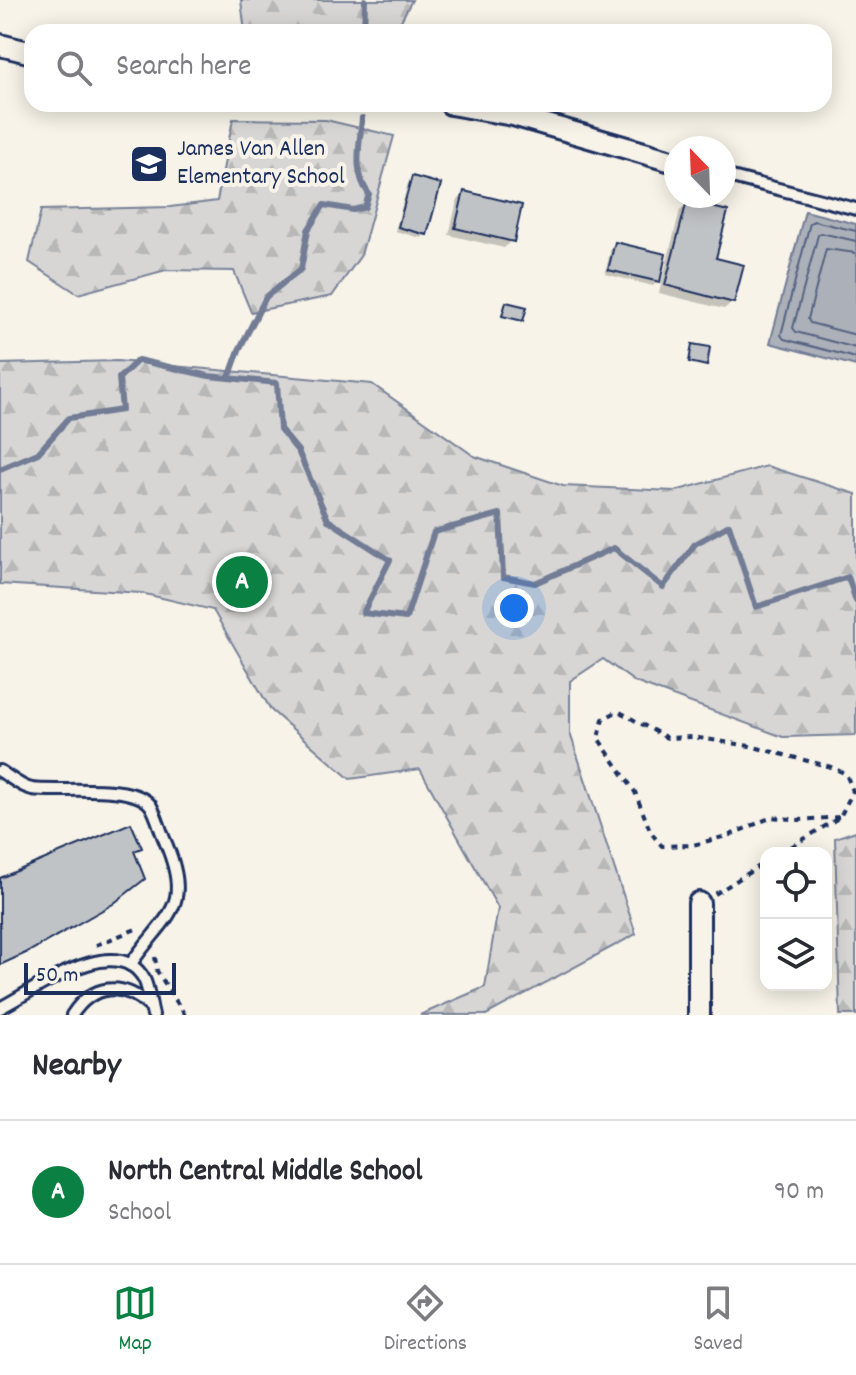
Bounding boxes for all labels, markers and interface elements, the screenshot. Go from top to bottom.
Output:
search box [24,24,832,112]
icon: search [52,46,96,90]
text: Search here [116,47,252,90]
place label: James Van Allen Elementary School [177,133,345,195]
north arrow [664,136,736,208]
school or university icon: James Van Allen Elementary School [128,143,170,185]
pin: A [216,552,268,612]
your location [494,588,534,628]
map controls [760,847,832,991]
button: locate [760,847,832,919]
button: layers [760,919,832,991]
scale bar [24,959,176,995]
text: 50 m [36,961,78,992]
text: Nearby [32,1043,121,1092]
text: North Central Middle School [108,1152,422,1195]
text: A [51,1174,65,1211]
text: 90 m [774,1174,824,1211]
text: School [108,1195,171,1232]
tab: Map [113,1281,157,1360]
tab: Directions [384,1281,467,1360]
tab: Saved [694,1281,743,1360]

